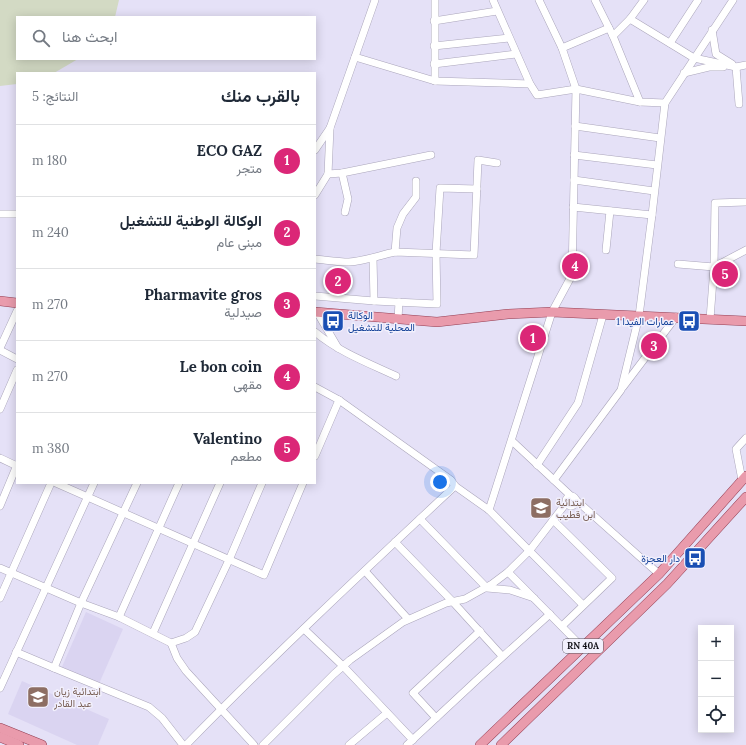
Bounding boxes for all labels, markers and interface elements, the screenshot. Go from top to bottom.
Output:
search box [16,16,316,60]
icon: search [30,27,52,49]
text: ابحث هنا [62,27,117,46]
text: بالقرب منك [221,85,300,107]
text: النتائج: 5 [32,88,78,105]
text: ECO GAZ [197,141,262,160]
text: 180 m [32,152,67,169]
text: 1 [284,152,290,169]
text: متجر [237,160,262,177]
text: الوكالة الوطنية للتشغيل [120,211,262,230]
text: 240 m [32,224,69,241]
text: 2 [284,224,290,241]
text: مبنى عام [216,234,262,251]
pin: 4 [562,251,588,281]
pin: 5 [712,259,738,289]
pin: 2 [325,266,351,296]
text: Pharmavite gros [144,285,262,304]
text: 270 m [32,296,68,313]
text: 3 [283,296,291,313]
text: صيدلية [224,304,262,321]
bus stop icon: الوكالة المحلية للتشغيل [320,308,346,334]
bus stop icon: عمارات الفيدا 1 [676,308,702,334]
place label: الوكالة المحلية للتشغيل [348,309,415,334]
place label: عمارات الفيدا 1 [616,315,674,328]
pin: 1 [520,323,546,353]
pin: 3 [641,331,667,361]
text: Le bon coin [180,357,262,376]
text: 270 m [32,368,68,385]
text: 4 [283,368,291,385]
text: مقهى [233,376,262,393]
text: Valentino [193,429,262,448]
text: 380 m [32,440,70,457]
text: 5 [283,440,291,457]
text: مطعم [231,448,262,465]
your location [430,472,450,492]
school or university icon: ابتدائية ابن قطيب [528,495,554,521]
place label: ابتدائية ابن قطيب [556,496,595,521]
bus stop icon: دار العجزة [682,545,708,571]
place label: دار العجزة [641,552,680,565]
map controls [698,625,734,733]
button: + [698,625,734,661]
road number: RN 40A [563,639,603,653]
button: − [698,661,734,697]
school or university icon: ابتدائية زيان عبد القادر [25,684,51,710]
place label: ابتدائية زيان عبد القادر [53,685,101,710]
button: locate [698,697,734,733]

